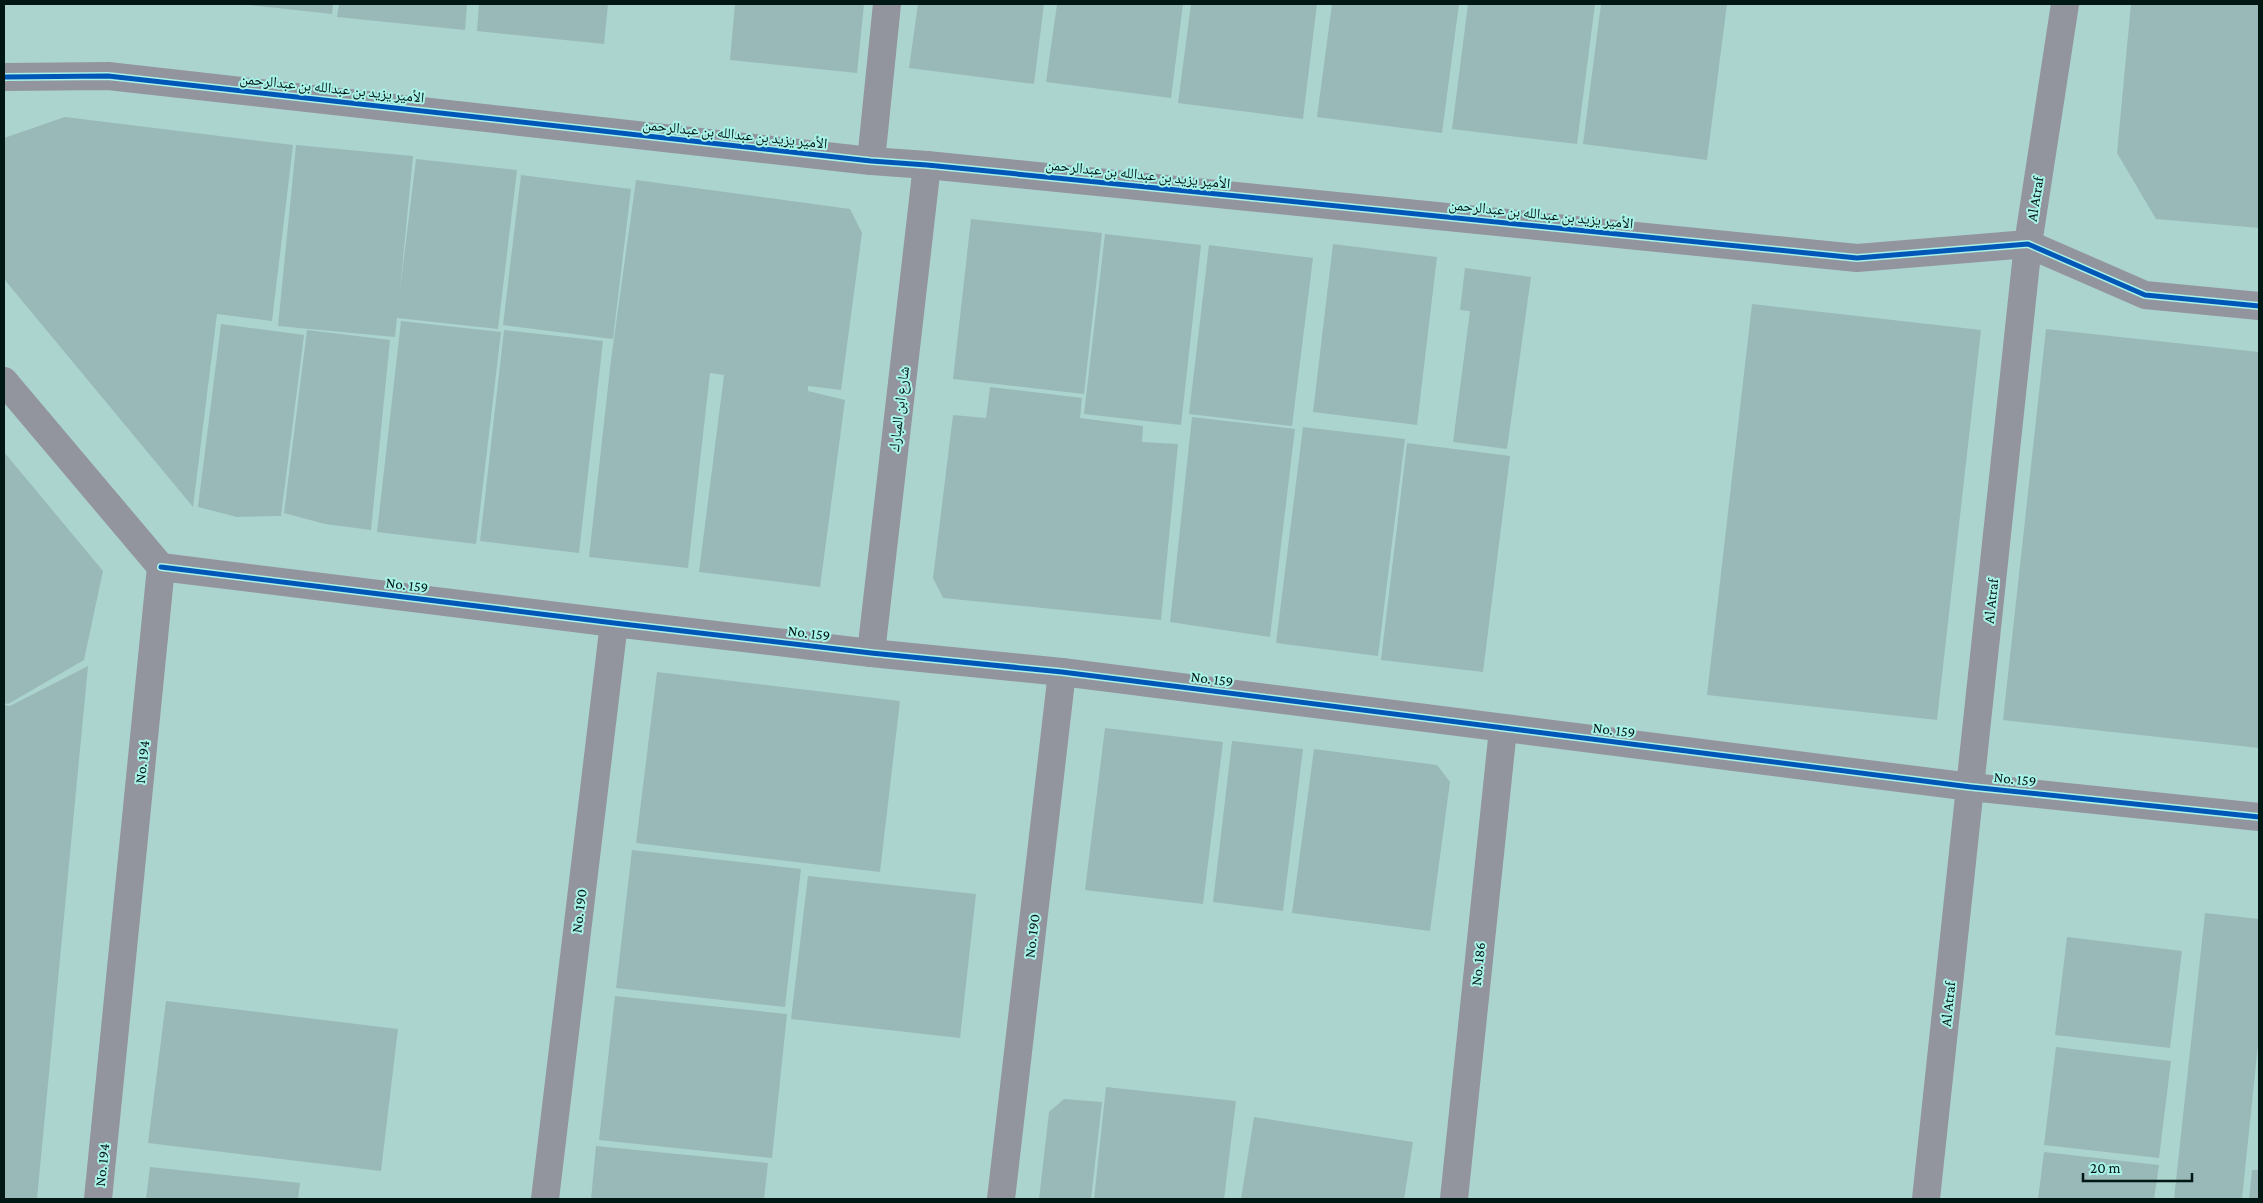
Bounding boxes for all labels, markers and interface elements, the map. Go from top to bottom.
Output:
street label: الأمير يزيد بن عبدالله بن عبدالرحمن [239,70,425,108]
street label: الأمير يزيد بن عبدالله بن عبدالرحمن [642,116,828,154]
street label: الأمير يزيد بن عبدالله بن عبدالرحمن [1045,156,1231,194]
street label: Al Atraf [2024,174,2047,222]
street label: الأمير يزيد بن عبدالله بن عبدالرحمن [1448,196,1634,234]
street label: شارع ابن المبارك [886,365,914,453]
street label: No. 159 [385,574,429,596]
street label: Al Atraf [1981,576,2001,624]
street label: No. 159 [787,622,831,644]
street label: No. 159 [1190,668,1234,690]
street label: No. 159 [1592,719,1636,741]
street label: No. 194 [132,740,152,784]
street label: No. 159 [1993,769,2037,789]
street label: No. 190 [568,888,590,934]
street label: No. 190 [1021,913,1043,959]
street label: No. 186 [1468,941,1488,987]
street label: Al Atraf [1938,979,1958,1027]
street label: No. 194 [92,1143,112,1187]
scale bar [2083,1150,2192,1182]
text: 20 m [2090,1160,2121,1176]

